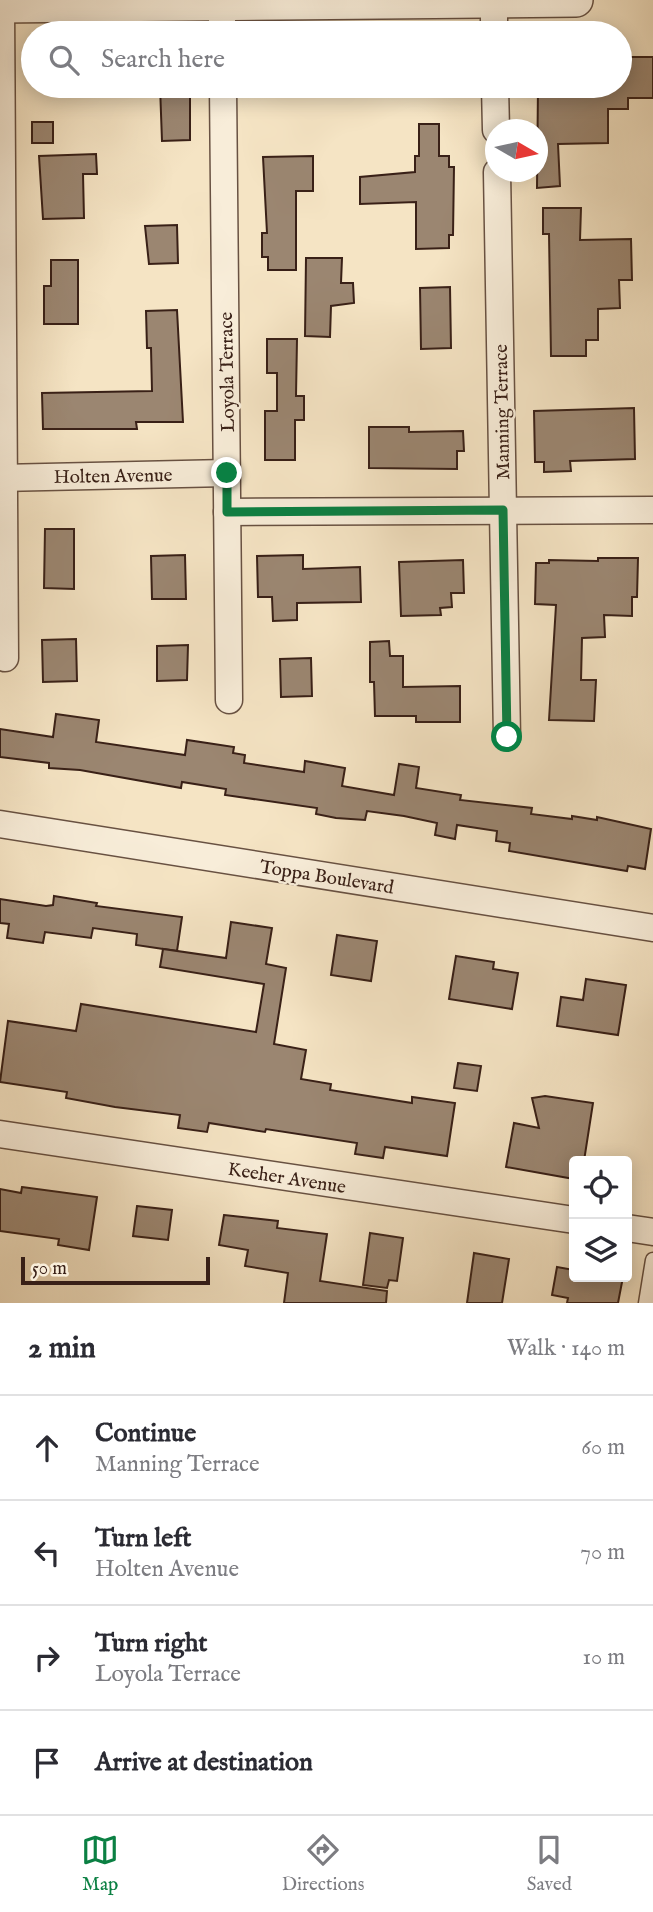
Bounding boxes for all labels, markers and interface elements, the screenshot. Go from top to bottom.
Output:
search box [21,21,632,98]
icon: search [45,41,83,79]
text: Search here [101,43,225,76]
north arrow [485,119,548,182]
street label: Loyola Terrace [215,311,241,432]
street label: Manning Terrace [490,344,516,480]
route end [211,457,242,488]
street label: Holten Avenue [53,464,173,490]
route start [491,721,522,752]
street label: Toppa Boulevard [258,856,396,901]
map controls [569,1156,632,1282]
button: locate [569,1156,632,1219]
street label: Keeher Avenue [226,1158,348,1200]
button: layers [569,1219,632,1282]
scale bar [21,1254,210,1286]
text: 50 m [32,1257,67,1281]
text: 2 min [28,1330,96,1368]
text: Walk · 140 m [507,1334,625,1363]
text: Continue [95,1417,196,1450]
icon: ahead [28,1429,66,1467]
text: 60 m [581,1433,625,1462]
text: Manning Terrace [95,1450,260,1479]
text: Turn left [95,1522,192,1555]
icon: left [28,1534,66,1572]
text: 70 m [580,1538,625,1567]
text: Holten Avenue [95,1555,239,1584]
text: Turn right [95,1627,208,1660]
icon: right [28,1639,66,1677]
text: 10 m [582,1643,625,1672]
text: Loyola Terrace [95,1660,241,1689]
icon: arrive [28,1744,66,1782]
text: Arrive at destination [95,1746,313,1779]
tab: Map [81,1831,119,1897]
tab: Directions [282,1831,364,1897]
tab: Saved [527,1831,572,1897]

